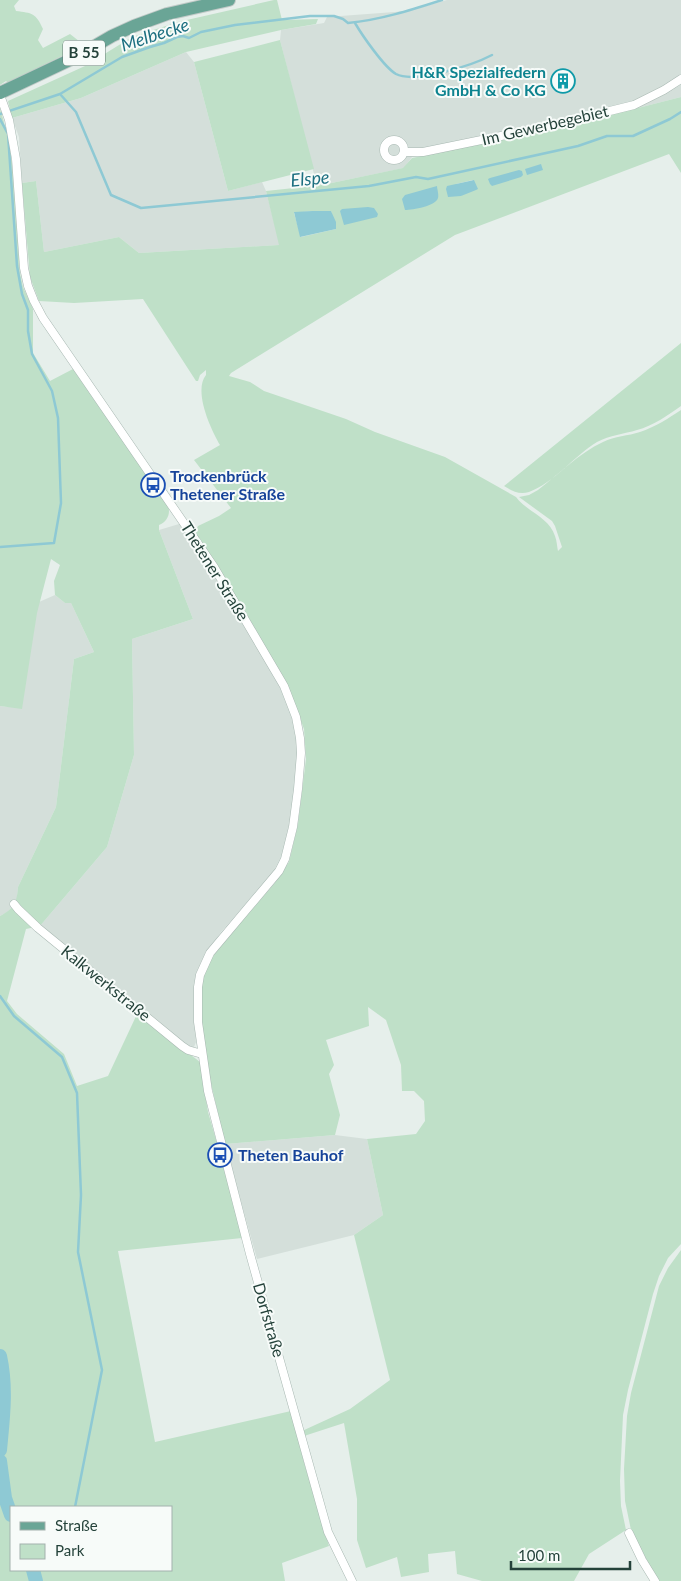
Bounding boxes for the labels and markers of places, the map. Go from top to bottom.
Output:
place label: H&R Spezialfedern GmbH & Co KG [411,62,546,99]
building icon: H&R Spezialfedern GmbH & Co KG [550,68,576,94]
place label: Trockenbrück Thetener Straße [170,466,285,503]
bus stop icon: Trockenbrück Thetener Straße [140,472,166,498]
bus stop icon: Theten Bauhof [207,1142,233,1168]
place label: Theten Bauhof [238,1145,344,1164]

